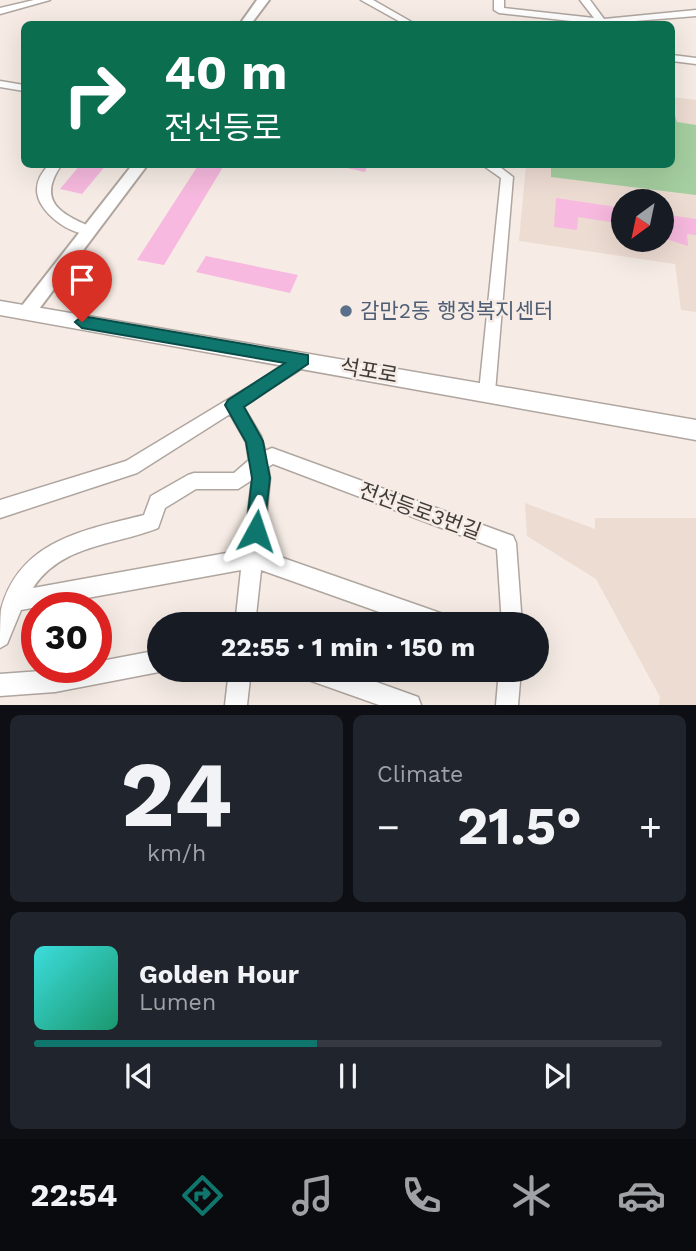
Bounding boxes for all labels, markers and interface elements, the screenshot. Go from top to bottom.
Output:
text: 40 m [164,43,287,101]
icon: right [49,49,140,140]
text: 전선등로 [164,109,282,147]
north arrow [611,189,674,252]
map controls [611,189,674,252]
pin [52,250,112,322]
icon: arrive [63,261,101,299]
place label: 감만2동 행정복지센터 [360,298,553,323]
marker: 감만2동 행정복지센터 [338,303,354,319]
street label: 석포로 [338,353,400,388]
street label: 전선등로3번길 [356,477,485,544]
position arrow [219,494,293,568]
speed limit sign: 30 [21,592,112,683]
text: 22:55 · 1 min · 150 m [221,632,475,662]
text: 24 [121,741,232,848]
text: Climate [377,761,463,788]
text: 21.5° [457,796,582,857]
text: − [377,805,400,849]
text: + [639,805,662,849]
text: km/h [147,840,206,867]
text: Golden Hour [139,959,299,989]
text: Lumen [139,989,216,1016]
icon: previous [120,1057,158,1095]
icon: pause [329,1057,367,1095]
icon: next [538,1057,576,1095]
icon: directions [178,1171,227,1220]
icon: music [288,1171,337,1220]
icon: phone [397,1171,446,1220]
icon: climate [507,1171,556,1220]
icon: car [617,1171,666,1220]
text: 22:54 [30,1176,117,1214]

